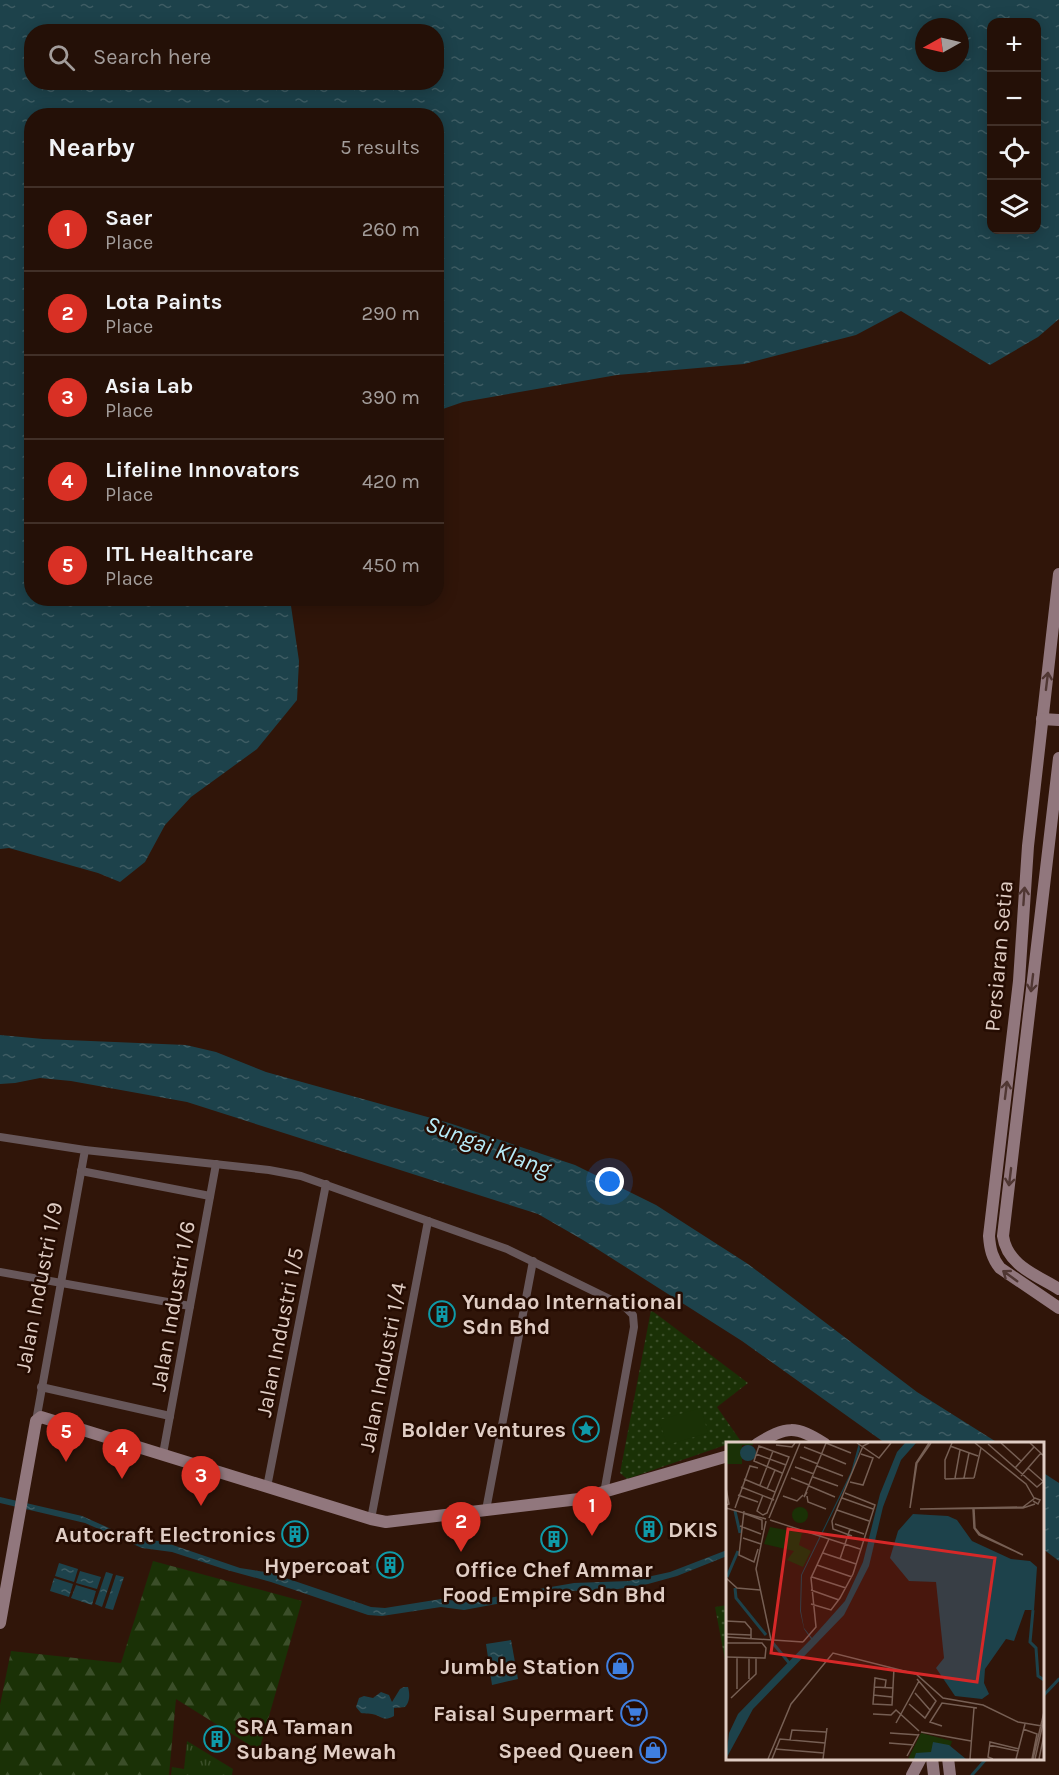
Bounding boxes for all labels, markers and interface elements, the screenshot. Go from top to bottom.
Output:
north arrow [915,18,969,72]
map controls [987,18,1041,234]
button: + [987,18,1041,72]
search box [24,24,444,90]
icon: search [45,41,78,74]
text: Search here [93,44,211,70]
button: − [987,72,1041,126]
button: locate [987,126,1041,180]
text: Nearby [48,132,135,163]
text: 5 results [340,136,420,159]
button: layers [987,180,1041,234]
text: Saer [105,205,152,231]
text: 1 [64,218,71,241]
text: 260 m [362,218,420,241]
text: Place [105,231,153,254]
text: Lota Paints [105,289,222,315]
text: 2 [61,302,74,325]
text: 290 m [361,302,420,325]
text: Place [105,315,153,338]
text: Asia Lab [105,373,193,399]
text: 3 [61,386,74,409]
text: 390 m [361,386,420,409]
text: Place [105,399,153,422]
text: Lifeline Innovators [105,457,300,483]
text: 4 [62,470,73,493]
text: 420 m [362,470,420,493]
text: Place [105,483,153,506]
text: ITL Healthcare [105,541,254,567]
text: 5 [62,554,73,577]
text: 450 m [362,554,420,577]
text: Place [105,567,153,590]
one-way arrow [1042,672,1053,692]
street label: Persiaran Setia [979,879,1019,1033]
one-way arrow [1018,886,1029,906]
one-way arrow [1026,973,1037,993]
one-way arrow [1001,1080,1012,1100]
water label: Sungai Klang [422,1109,555,1183]
your location [595,1167,624,1196]
one-way arrow [1004,1167,1015,1186]
street label: Jalan Industri 1/9 [10,1200,68,1374]
street label: Jalan Industri 1/6 [145,1219,201,1393]
street label: Jalan Industri 1/5 [251,1245,309,1419]
one-way arrow [1003,1270,1019,1282]
street label: Jalan Industri 1/4 [354,1280,412,1454]
place label: Yundao International Sdn Bhd [462,1289,683,1340]
building icon: Yundao International Sdn Bhd [427,1299,457,1329]
pin: 5 [46,1412,86,1462]
place icon: Bolder Ventures [571,1414,601,1444]
place label: Bolder Ventures [401,1417,566,1443]
pin: 4 [102,1430,142,1479]
inset map [726,1442,1044,1760]
pin: 3 [182,1456,220,1506]
pin: 1 [572,1486,612,1536]
pin: 2 [442,1502,480,1552]
building icon: DKIS [634,1514,664,1544]
place label: DKIS [668,1517,718,1543]
building icon: Autocraft Electronics [280,1519,310,1549]
place label: Autocraft Electronics [55,1522,276,1548]
building icon: Office Chef Ammar Food Empire Sdn Bhd [539,1524,569,1554]
building icon: Hypercoat [375,1550,405,1580]
place label: Hypercoat [264,1553,370,1579]
place label: Office Chef Ammar Food Empire Sdn Bhd [442,1557,666,1608]
shop icon: Jumble Station [605,1651,635,1681]
place label: Jumble Station [441,1654,600,1680]
supermarket icon: Faisal Supermart [619,1698,649,1728]
place label: Faisal Supermart [433,1701,614,1727]
place label: SRA Taman Subang Mewah [236,1714,396,1765]
building icon: SRA Taman Subang Mewah [202,1724,232,1754]
shop icon: Speed Queen [638,1735,668,1765]
place label: Speed Queen [498,1738,634,1764]

